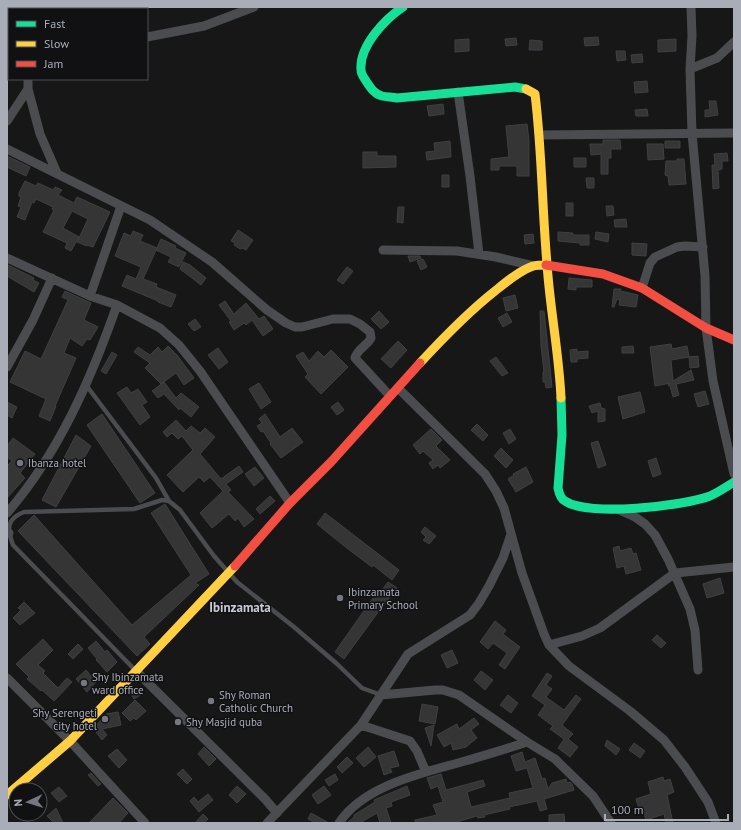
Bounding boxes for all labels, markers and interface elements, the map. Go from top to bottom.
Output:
legend [8,8,148,80]
text: Fast [44,16,65,31]
text: Slow [44,36,69,51]
text: Jam [43,56,63,71]
place label: Ibanza hotel [28,456,87,470]
marker: Ibanza hotel [15,458,25,468]
place label: Ibinzamata Primary School [348,585,419,612]
marker: Ibinzamata Primary School [335,593,345,603]
district label: Ibinzamata [209,599,271,616]
place label: Shy Ibinzamata ward office [92,670,164,697]
marker: Shy Ibinzamata ward office [79,678,89,688]
place label: Shy Roman Catholic Church [219,688,293,715]
marker: Shy Roman Catholic Church [206,696,216,706]
place label: Shy Serengeti city hotel [33,706,98,733]
marker: Shy Serengeti city hotel [100,714,110,724]
place label: Shy Masjid quba [186,715,262,729]
marker: Shy Masjid quba [173,717,183,727]
north arrow [8,782,48,822]
scale bar [605,796,728,822]
text: N [11,799,25,807]
text: 100 m [611,802,644,817]

